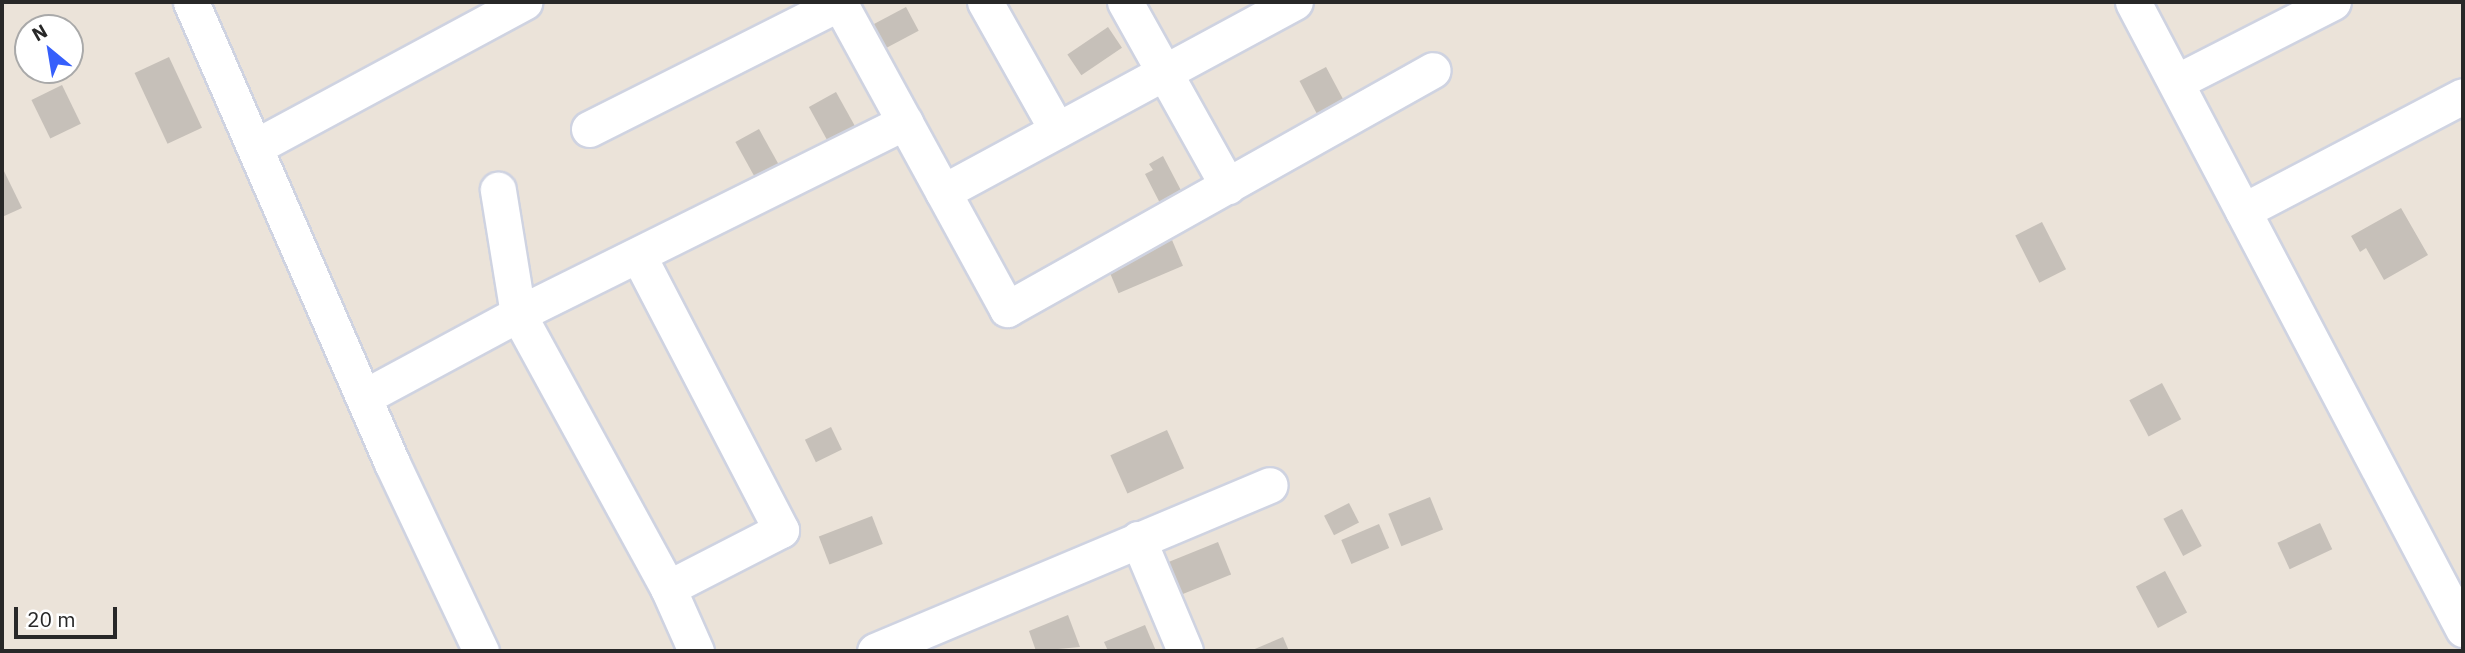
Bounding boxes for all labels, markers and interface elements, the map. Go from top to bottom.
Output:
north arrow [14,14,84,84]
text: N [28,19,51,46]
scale bar [18,594,121,638]
text: 20 m [27,605,76,633]

